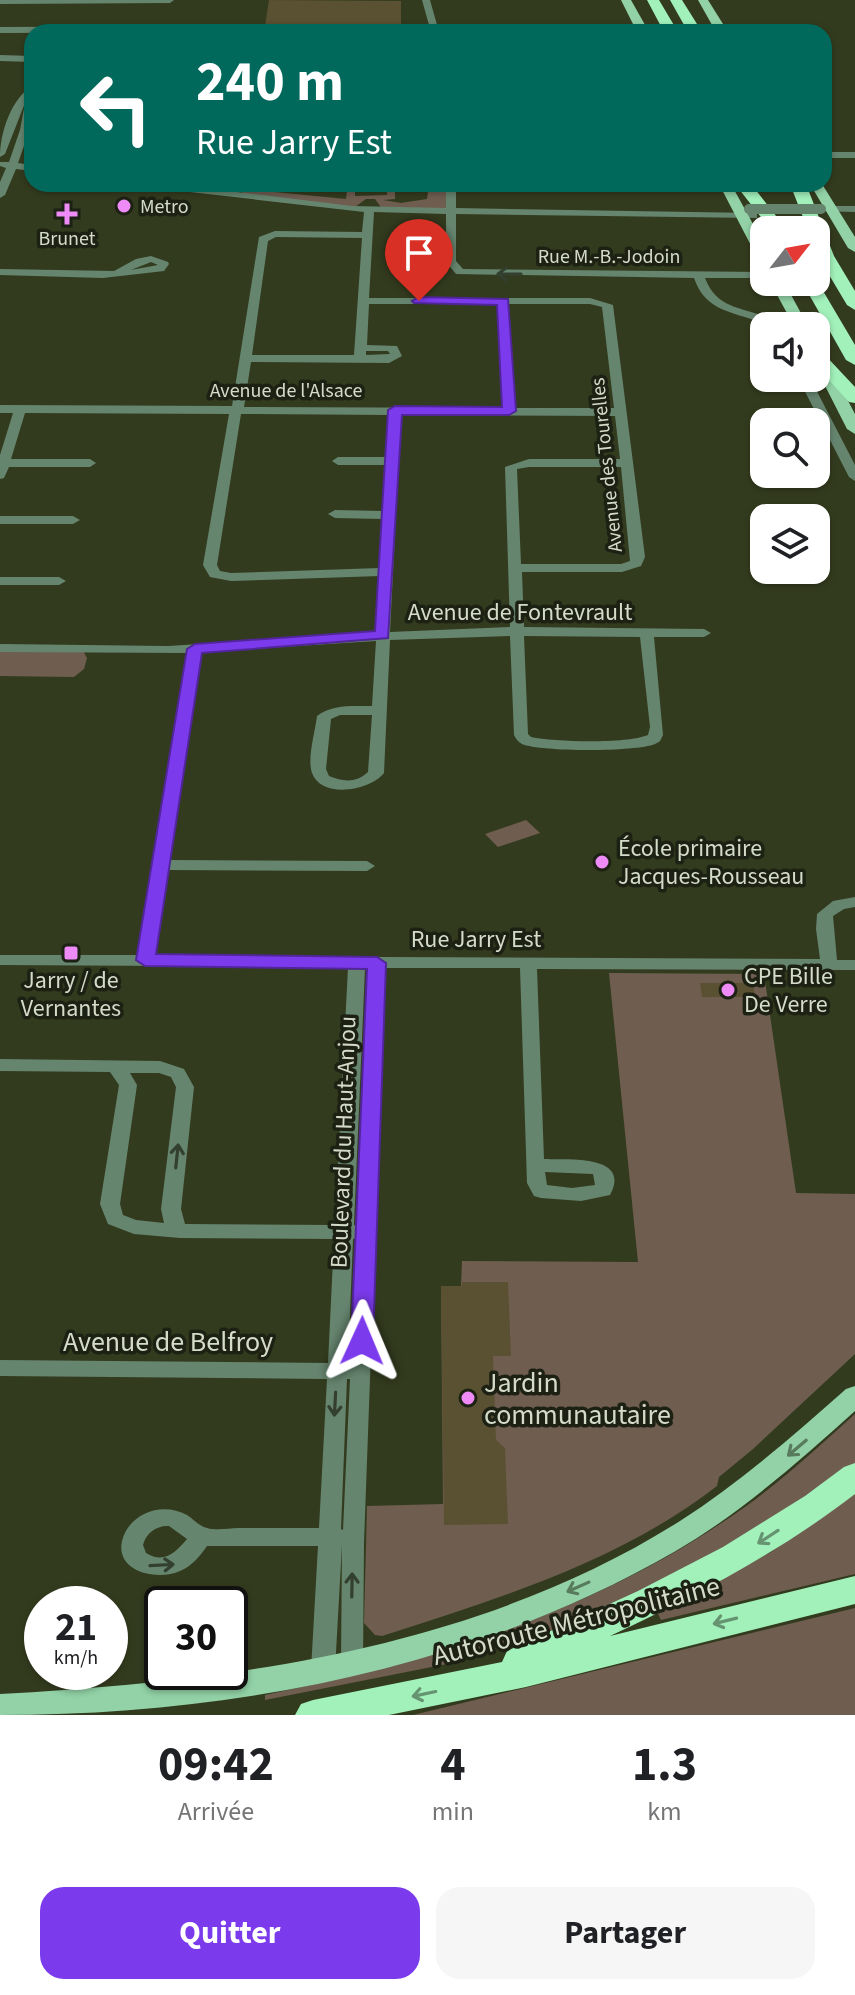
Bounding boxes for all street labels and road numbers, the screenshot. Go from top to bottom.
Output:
street label: Rue M.-B.-Jodoin [538,243,680,271]
street label: Avenue des Tourelles [584,376,630,554]
street label: Avenue de l'Alsace [210,377,362,405]
street label: Avenue de Fontevrault [408,595,632,630]
street label: Rue Jarry Est [411,922,541,957]
street label: Boulevard du Haut-Anjou [322,1015,365,1269]
street label: Avenue de Belfroy [63,1322,273,1362]
street label: Autoroute Métropolitaine [428,1566,724,1676]

